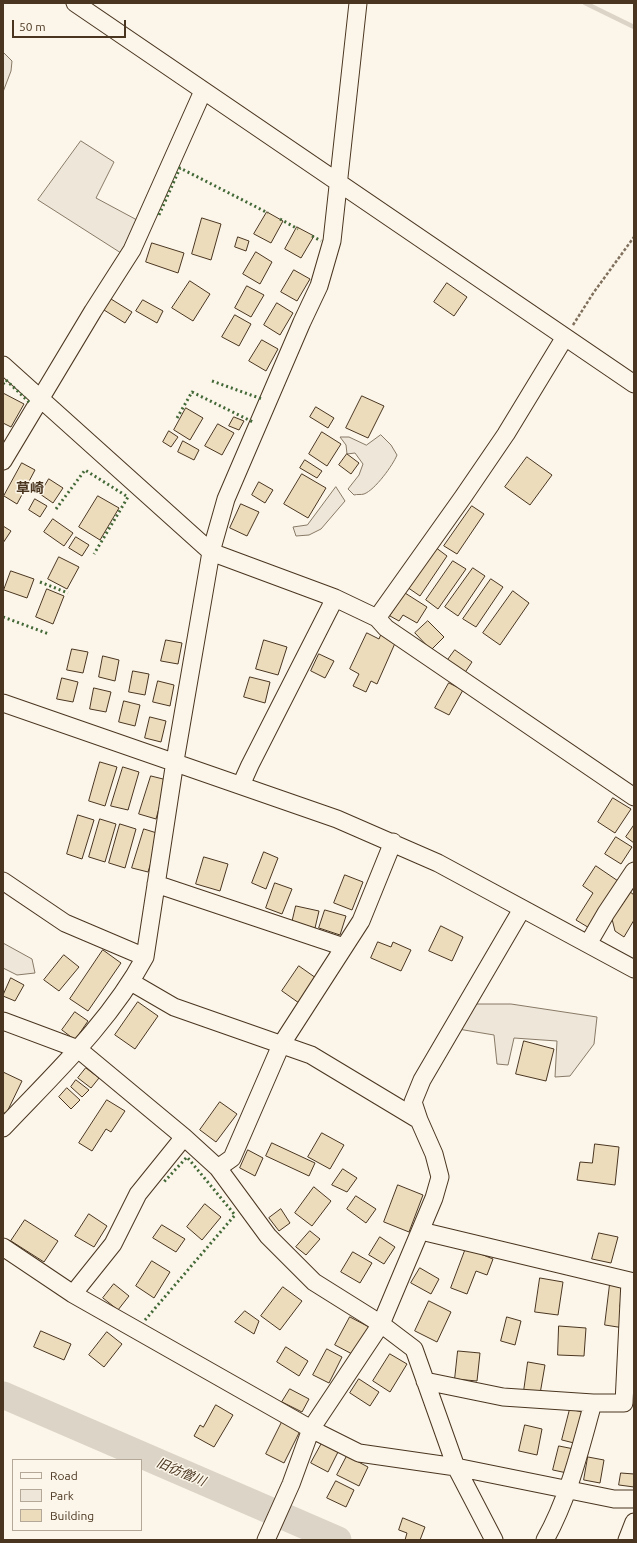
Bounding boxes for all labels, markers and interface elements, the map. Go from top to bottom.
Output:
scale bar [14,12,128,38]
text: 50 m [19,20,46,33]
district label: 草崎 [16,480,44,496]
water label: 旧彷僧川 [154,1455,208,1489]
legend [12,1459,142,1531]
text: Road [50,1469,78,1482]
text: Park [50,1489,74,1502]
text: Building [50,1509,94,1522]

